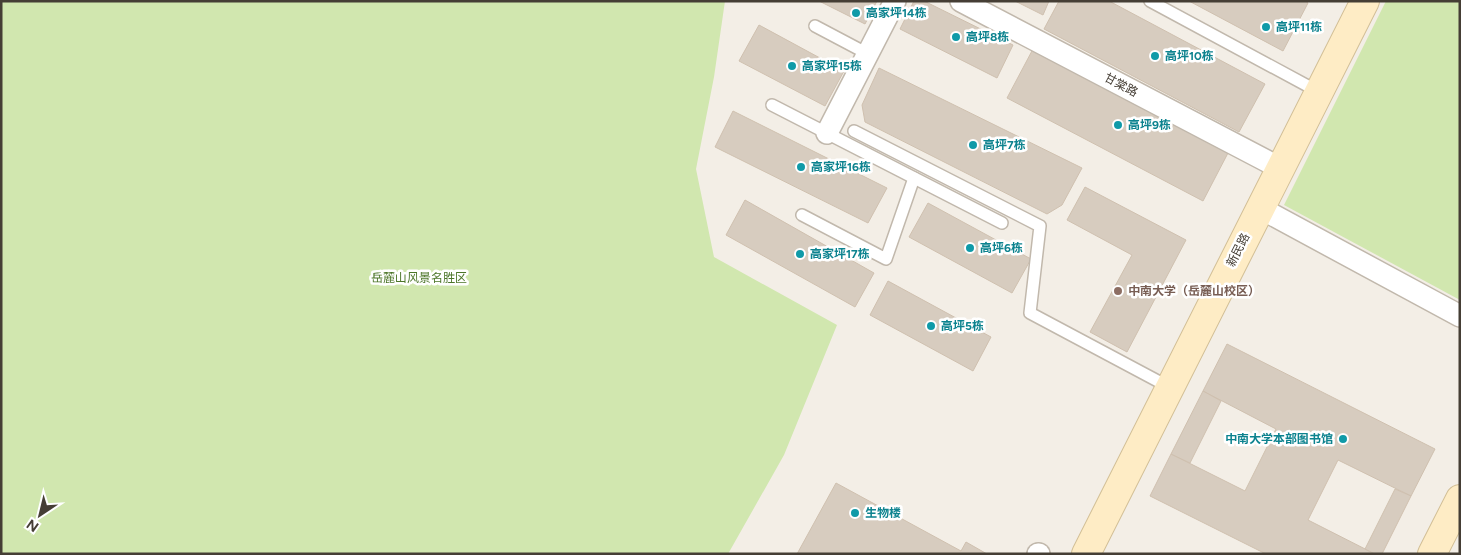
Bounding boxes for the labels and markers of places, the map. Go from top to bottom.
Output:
place label: 高家坪14栋 [866,6,927,20]
marker: 高家坪14栋 [850,7,862,19]
place label: 高坪11栋 [1276,20,1322,34]
marker: 高坪11栋 [1260,21,1272,33]
place label: 高坪8栋 [966,30,1009,44]
marker: 高坪8栋 [950,31,962,43]
place label: 高坪10栋 [1165,49,1214,63]
marker: 高坪10栋 [1149,50,1161,62]
place label: 高家坪15栋 [802,59,862,73]
marker: 高家坪15栋 [786,60,798,72]
place label: 高坪9栋 [1128,118,1171,132]
marker: 高坪9栋 [1112,119,1124,131]
place label: 高坪7栋 [983,138,1026,152]
marker: 高坪7栋 [967,139,979,151]
place label: 高家坪16栋 [811,160,871,174]
marker: 高家坪16栋 [795,161,807,173]
place label: 高坪6栋 [980,241,1023,255]
marker: 高坪6栋 [964,242,976,254]
place label: 高家坪17栋 [810,247,870,261]
marker: 高家坪17栋 [794,248,806,260]
place label: 中南大学（岳麓山校区） [1128,284,1260,298]
marker: 中南大学（岳麓山校区） [1112,285,1124,297]
place label: 高坪5栋 [941,319,984,333]
marker: 高坪5栋 [925,320,937,332]
place label: 中南大学本部图书馆 [1225,432,1333,446]
marker: 中南大学本部图书馆 [1337,433,1349,445]
place label: 生物楼 [865,506,901,520]
marker: 生物楼 [849,507,861,519]

